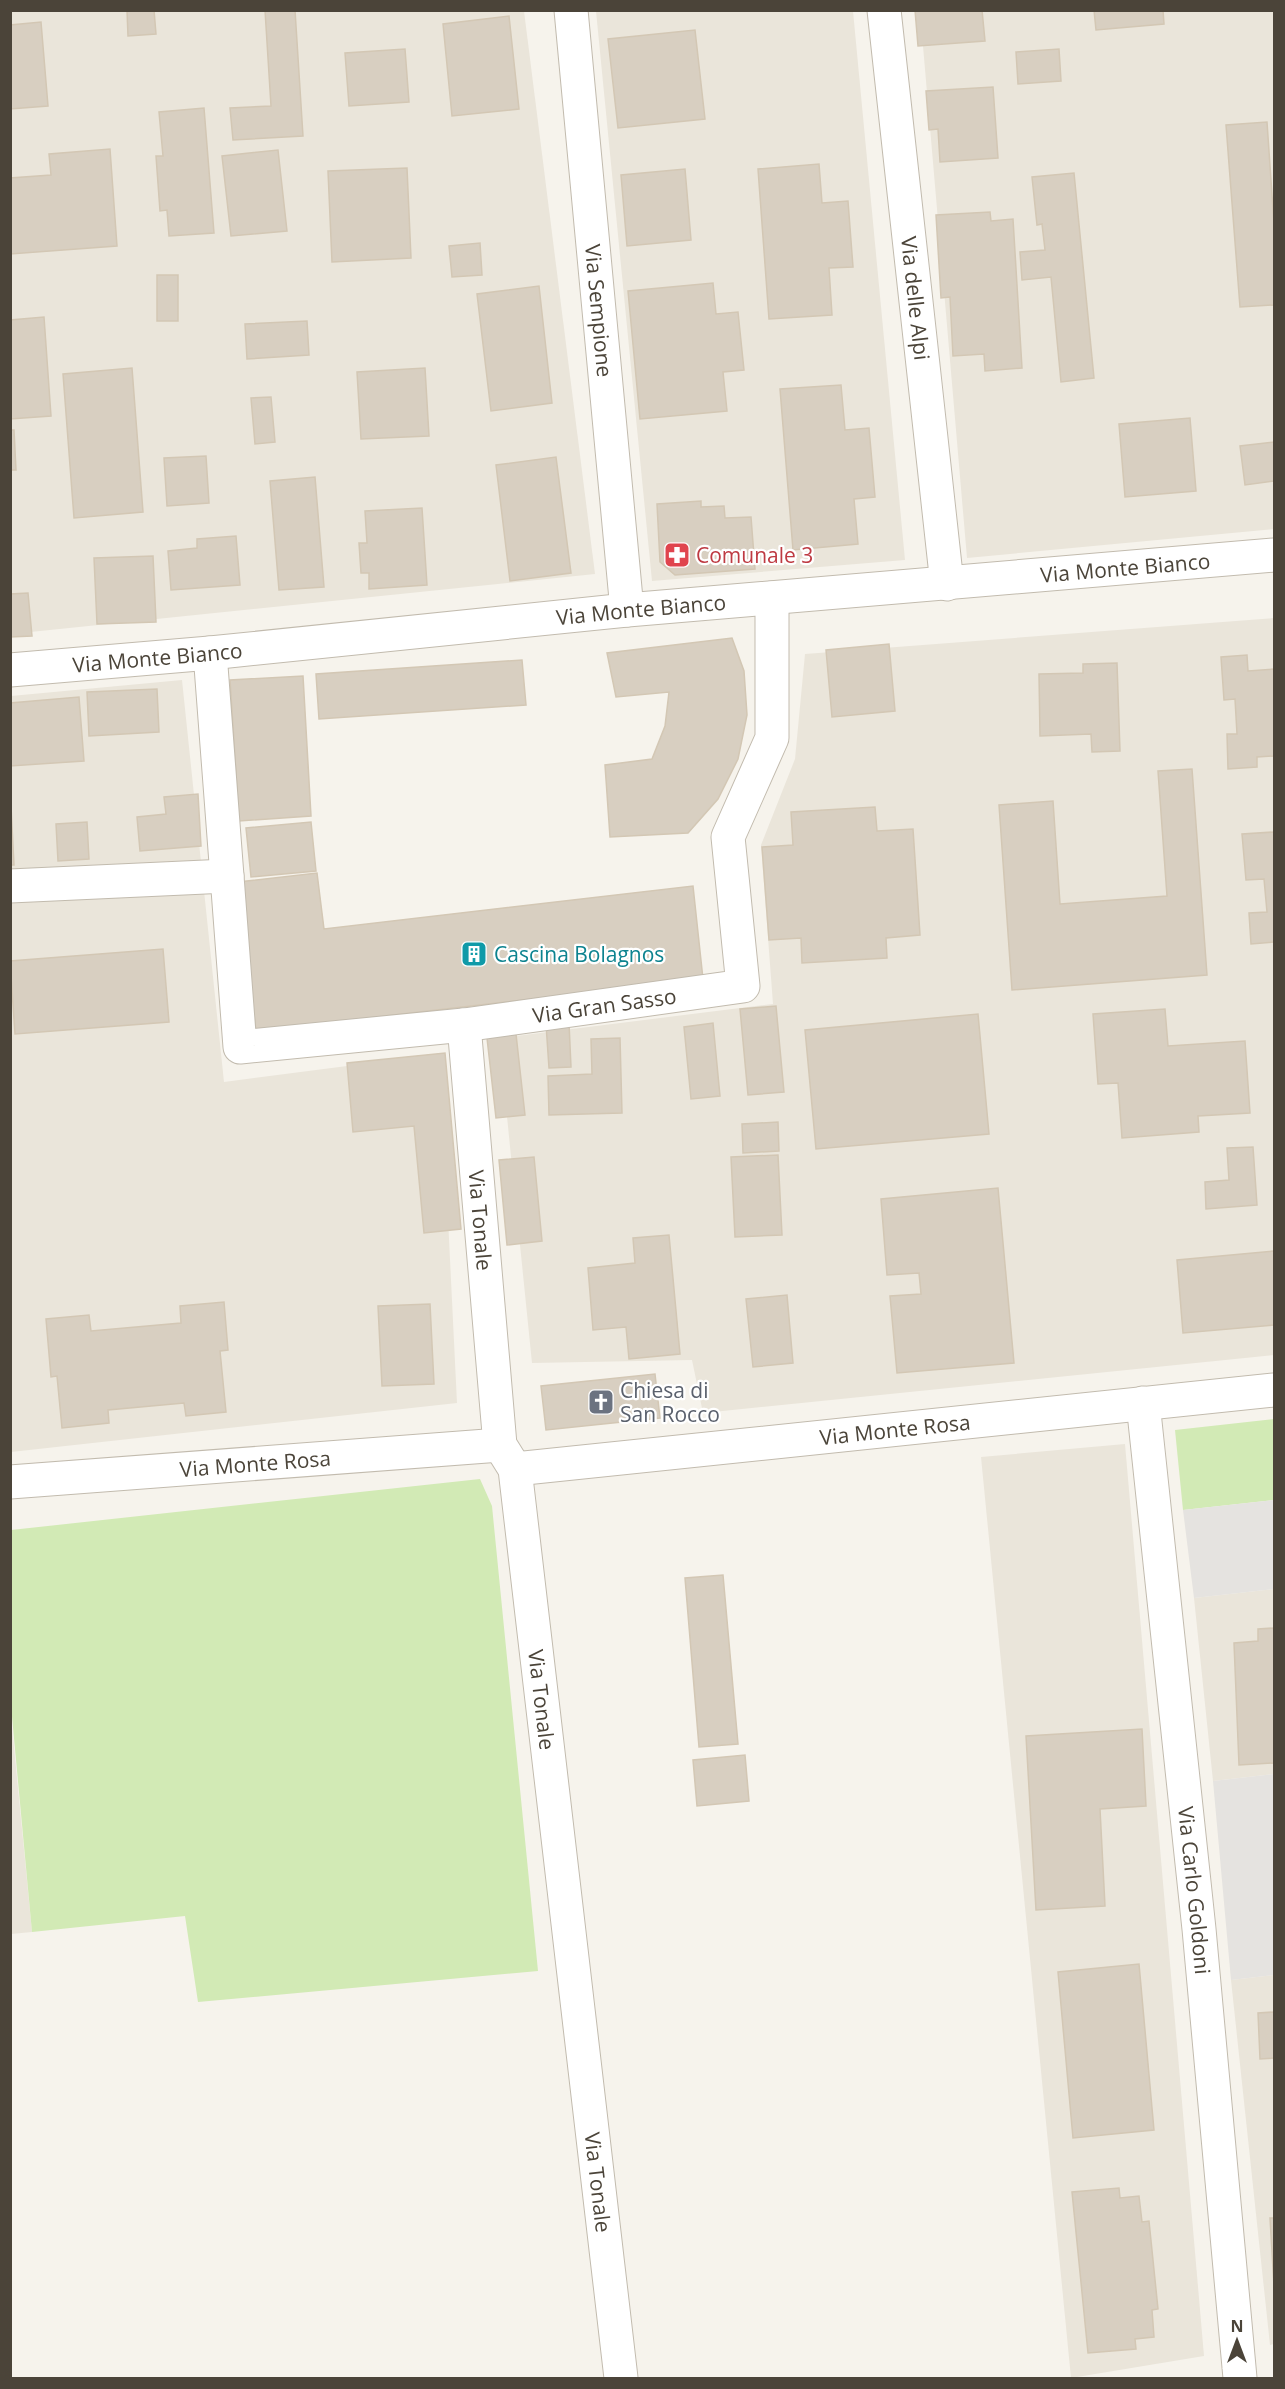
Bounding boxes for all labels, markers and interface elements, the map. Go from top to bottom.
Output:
street label: Via delle Alpi [895,235,936,362]
street label: Via Sempione [579,243,619,378]
pharmacy icon: Comunale 3 [662,540,692,570]
place label: Comunale 3 [696,541,813,569]
street label: Via Monte Bianco [1039,546,1211,589]
street label: Via Monte Bianco [555,588,727,631]
street label: Via Monte Bianco [71,636,244,679]
building icon: Cascina Bolagnos [459,939,489,969]
place label: Cascina Bolagnos [494,940,664,968]
street label: Via Gran Sasso [531,981,678,1029]
street label: Via Tonale [462,1169,499,1272]
place label: Chiesa di San Rocco [620,1376,720,1428]
church icon: Chiesa di San Rocco [586,1387,616,1417]
street label: Via Monte Rosa [818,1408,972,1451]
street label: Via Monte Rosa [179,1444,332,1483]
street label: Via Tonale [522,1648,562,1751]
street label: Via Carlo Goldoni [1172,1805,1217,1976]
street label: Via Tonale [578,2131,618,2234]
north arrow [1207,2311,1267,2371]
text: N [1230,2315,1244,2337]

